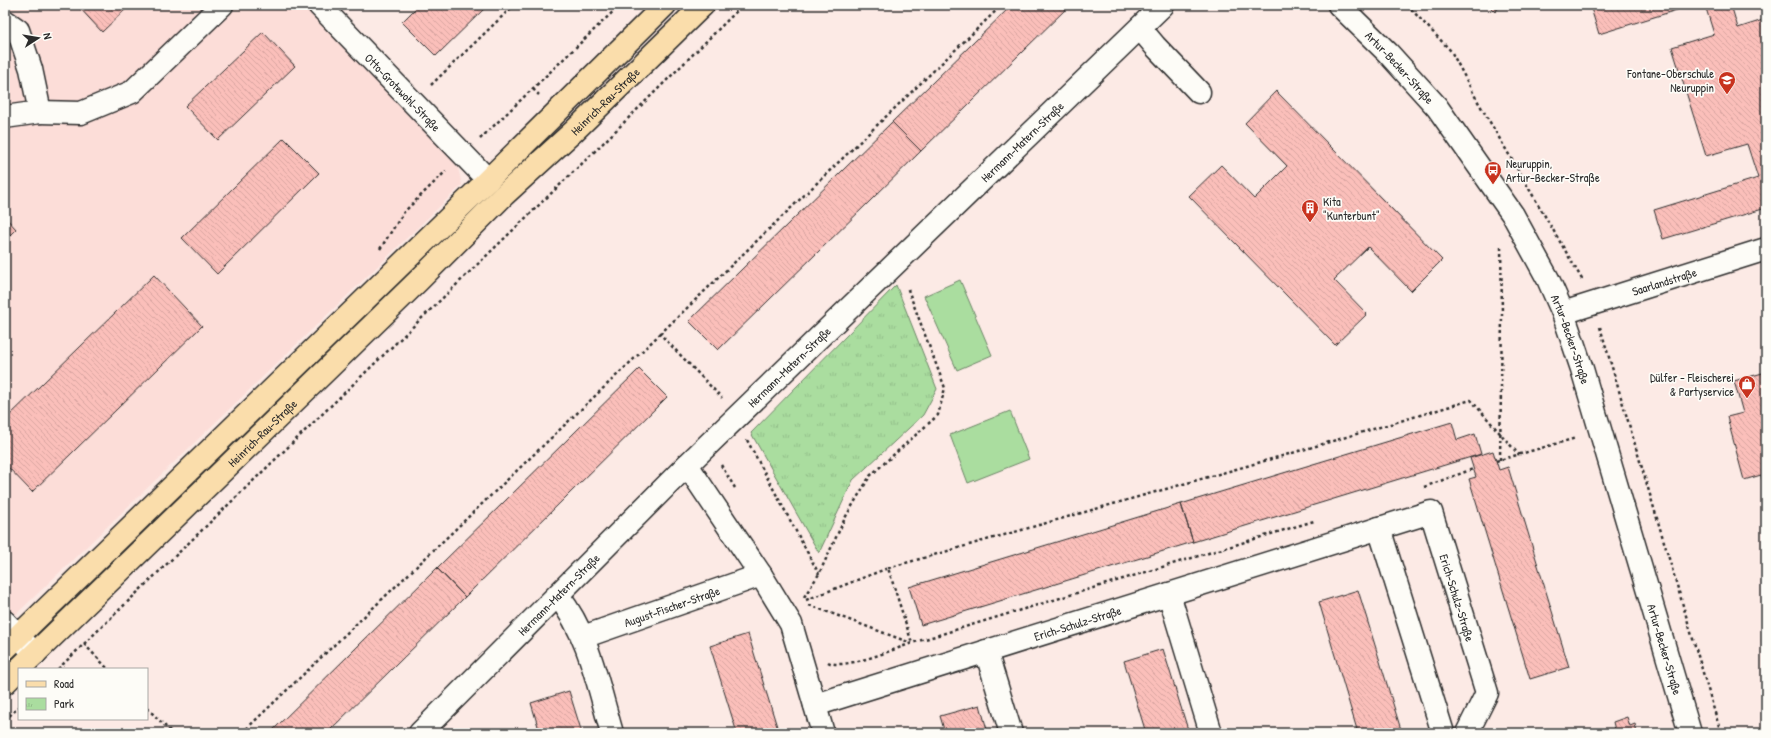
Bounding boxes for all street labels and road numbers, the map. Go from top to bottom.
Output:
street label: Artur-Becker-Straße [1362,27,1438,107]
street label: Otto-Grotewohl-Straße [361,49,445,135]
street label: Heinrich-Rau-Straße [566,63,643,139]
street label: Hermann-Matern-Straße [977,97,1067,186]
street label: Saarlandstraße [1630,263,1699,299]
street label: Artur-Becker-Straße [1547,292,1595,386]
street label: Hermann-Matern-Straße [744,322,834,411]
street label: Heinrich-Rau-Straße [224,395,301,470]
street label: Hermann-Matern-Straße [514,549,603,639]
street label: Erich-Schulz-Straße [1436,552,1479,643]
street label: August-Fischer-Straße [622,581,722,631]
street label: Erich-Schulz-Straße [1032,601,1123,644]
street label: Artur-Becker-Straße [1644,602,1687,697]

